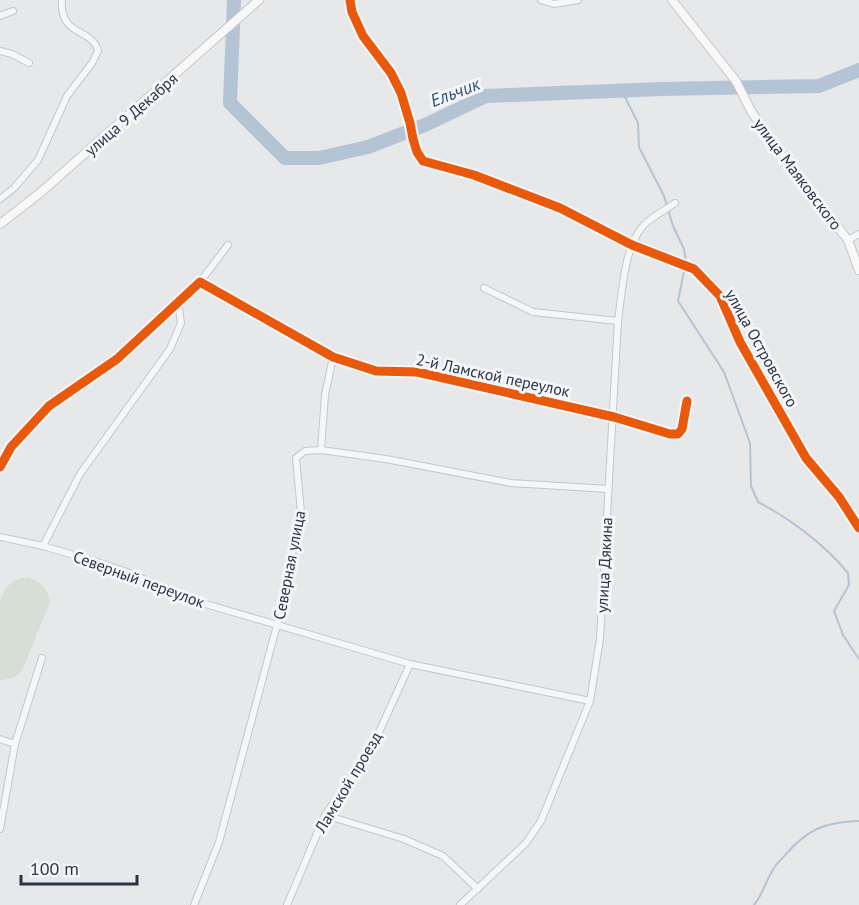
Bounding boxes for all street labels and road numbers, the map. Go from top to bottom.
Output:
street label: улица 9 Декабря [81,68,181,160]
street label: улица Маяковского [749,114,847,234]
street label: улица Островского [721,285,803,411]
street label: 2-й Ламской переулок [414,349,572,401]
street label: Северная улица [269,509,309,621]
street label: улица Дякина [592,517,616,613]
street label: Северный переулок [71,546,208,612]
street label: Ламской проезд [310,728,386,837]

